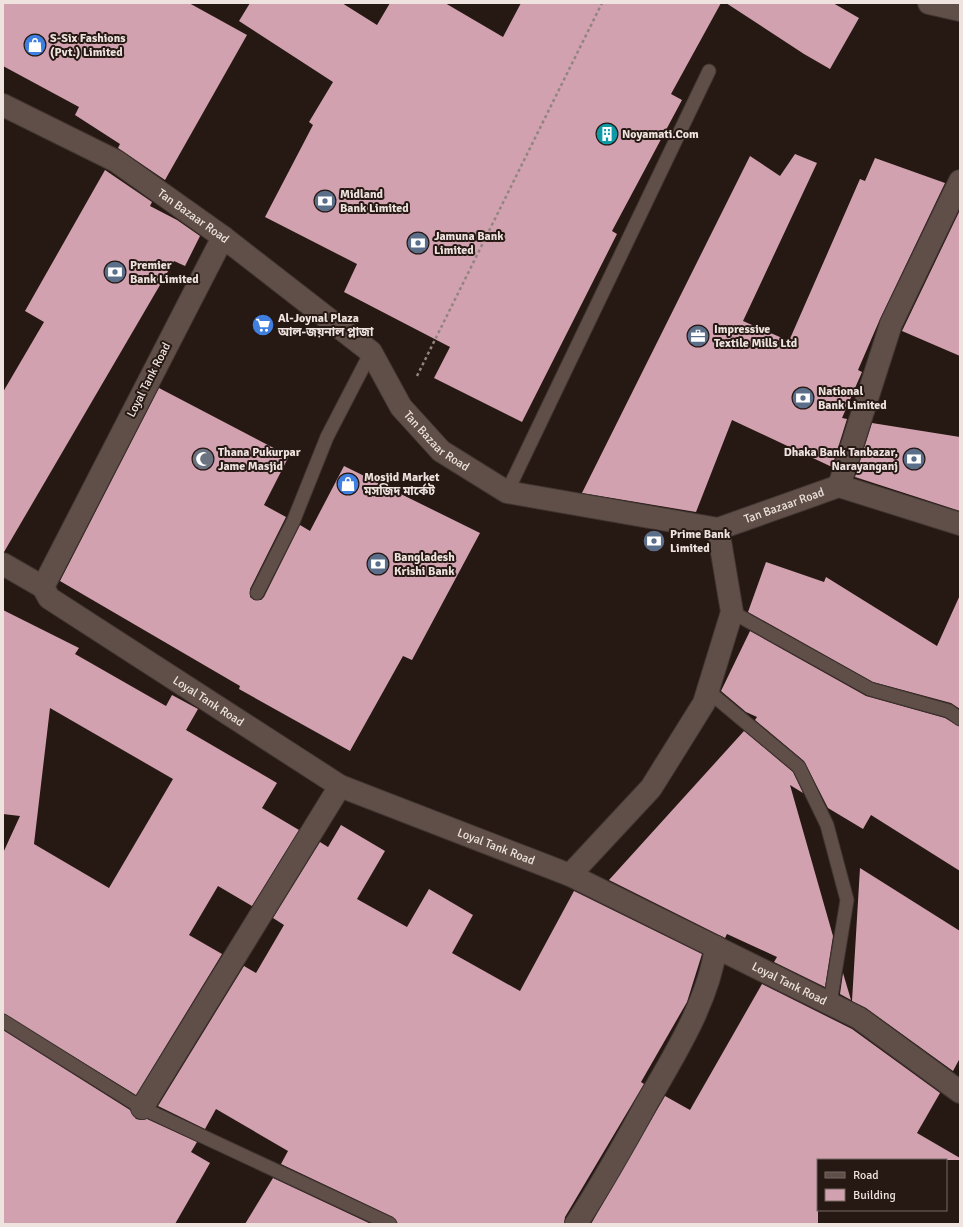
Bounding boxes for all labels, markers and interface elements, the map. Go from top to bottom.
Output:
place label: S-Six Fashions (Pvt.) Limited [50,31,126,60]
shop icon: S-Six Fashions (Pvt.) Limited [22,32,48,58]
building icon: Noyamati.Com [594,121,620,147]
place label: Noyamati.Com [622,127,699,142]
street label: Tan Bazaar Road [155,186,232,246]
place label: Midland Bank Limited [340,187,409,216]
bank icon: Midland Bank Limited [312,188,338,214]
place label: Jamuna Bank Limited [434,229,504,258]
bank icon: Jamuna Bank Limited [405,230,431,256]
place label: Premier Bank Limited [130,258,199,287]
bank icon: Premier Bank Limited [102,259,128,285]
place label: Al-Joynal Plaza আল-জয়নাল প্লাজা [277,311,374,340]
supermarket icon: Al-Joynal Plaza আল-জয়নাল প্লাজা [250,312,276,338]
place label: Impressive Textile Mills Ltd [714,322,798,351]
office icon: Impressive Textile Mills Ltd [685,323,711,349]
street label: Loyal Tank Road [124,340,174,420]
place label: National Bank Limited [818,384,887,413]
bank icon: National Bank Limited [790,385,816,411]
street label: Tan Bazaar Road [401,408,472,474]
place label: Thana Pukurpar Jame Masjid [218,445,301,474]
place label: Dhaka Bank Tanbazar, Narayanganj [784,445,898,474]
mosque icon: Thana Pukurpar Jame Masjid [190,446,216,472]
bank icon: Dhaka Bank Tanbazar, Narayanganj [901,446,927,472]
place label: Mosjid Market মসজিদ মার্কেট [363,470,440,499]
shop icon: Mosjid Market মসজিদ মার্কেট [335,471,361,497]
street label: Tan Bazaar Road [742,484,826,527]
place label: Prime Bank Limited [670,527,731,556]
bank icon: Prime Bank Limited [641,528,667,554]
place label: Bangladesh Krishi Bank [394,550,455,579]
bank icon: Bangladesh Krishi Bank [365,551,391,577]
street label: Loyal Tank Road [170,673,247,730]
street label: Loyal Tank Road [455,825,537,868]
street label: Loyal Tank Road [749,959,829,1008]
legend [817,1159,947,1211]
text: Road [853,1168,879,1183]
text: Building [853,1188,896,1203]

